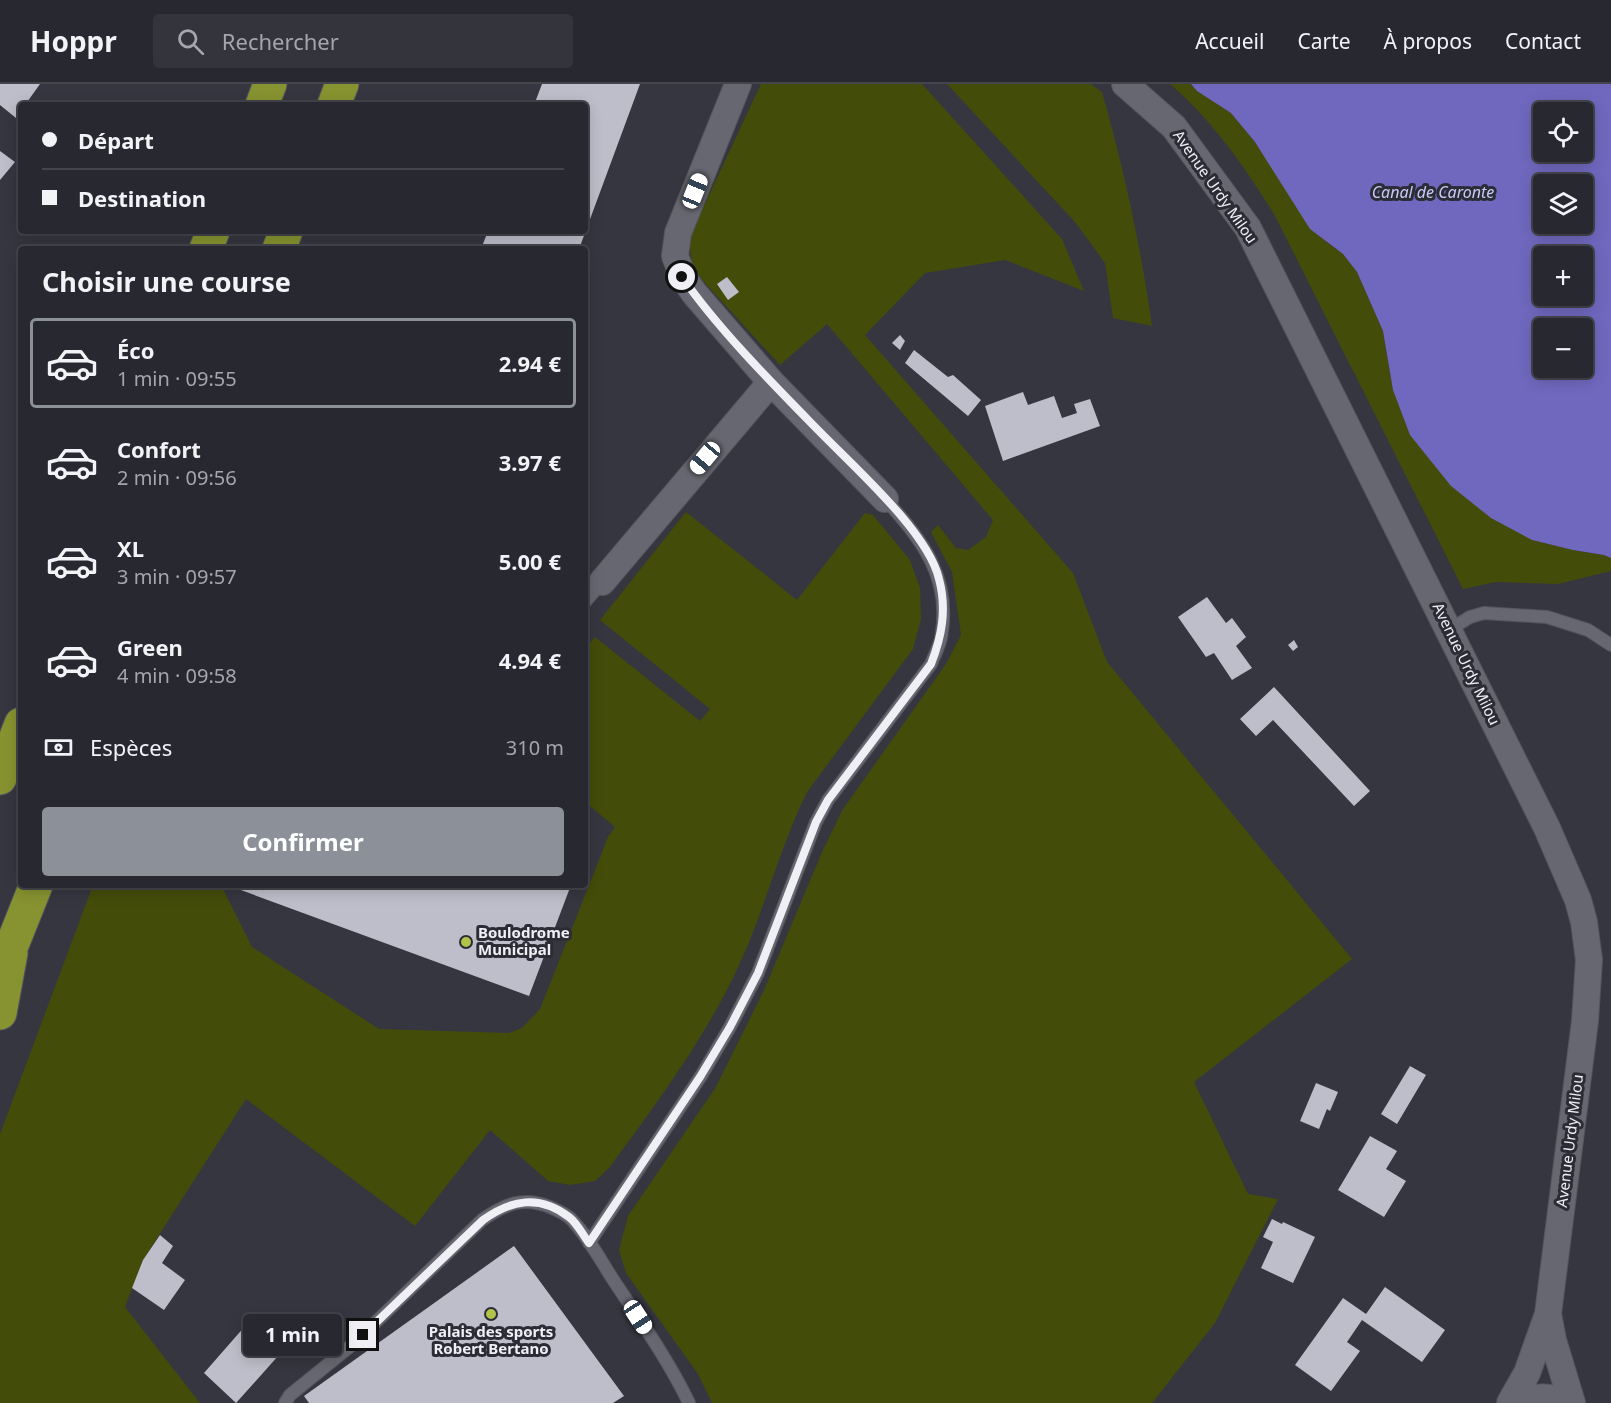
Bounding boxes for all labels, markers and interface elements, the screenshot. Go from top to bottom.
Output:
search box [153,14,573,68]
text: Hoppr [30,22,117,60]
icon: search [174,25,207,58]
text: Rechercher [222,26,339,56]
text: Accueil [1195,27,1264,55]
text: Carte [1297,27,1351,55]
text: À propos [1384,27,1472,55]
text: Contact [1505,27,1581,55]
map controls [1533,102,1593,378]
button: locate [1533,102,1593,162]
text: Départ [78,125,154,155]
street label: Avenue Urdy Milou [1169,126,1262,247]
car [680,171,710,211]
button: layers [1533,174,1593,234]
water label: Canal de Caronte [1372,181,1494,203]
text: Destination [78,183,206,213]
button: + [1533,246,1593,306]
text: Choisir une course [42,263,291,300]
route start [668,263,695,290]
button: − [1533,318,1593,378]
text: Éco [117,335,154,365]
icon: car [45,336,99,390]
text: 2.94 € [499,348,561,378]
text: 1 min · 09:55 [117,365,237,392]
text: Confort [117,434,201,464]
icon: car [45,435,99,489]
car [687,438,723,478]
text: 3.97 € [499,447,561,477]
text: 2 min · 09:56 [117,464,237,491]
text: XL [117,533,144,563]
icon: car [45,534,99,588]
text: 5.00 € [499,546,561,576]
text: 3 min · 09:57 [117,563,237,590]
street label: Avenue Urdy Milou [1429,599,1505,728]
text: Green [117,632,183,662]
icon: car [45,633,99,687]
text: 4.94 € [499,645,561,675]
text: 4 min · 09:58 [117,662,237,689]
icon: cash [42,731,75,764]
text: Espèces [90,732,172,762]
text: 310 m [506,734,564,761]
button: Confirmer [42,807,564,876]
place label: Boulodrome Municipal [478,922,570,959]
marker: Boulodrome Municipal [459,935,473,949]
street label: Avenue Urdy Milou [1551,1073,1587,1209]
car [621,1297,655,1337]
marker: Palais des sports Robert Bertano [484,1307,498,1321]
callout: 1 min [243,1314,342,1356]
text: 1 min [265,1321,320,1348]
route end [349,1321,376,1348]
place label: Palais des sports Robert Bertano [429,1321,553,1358]

